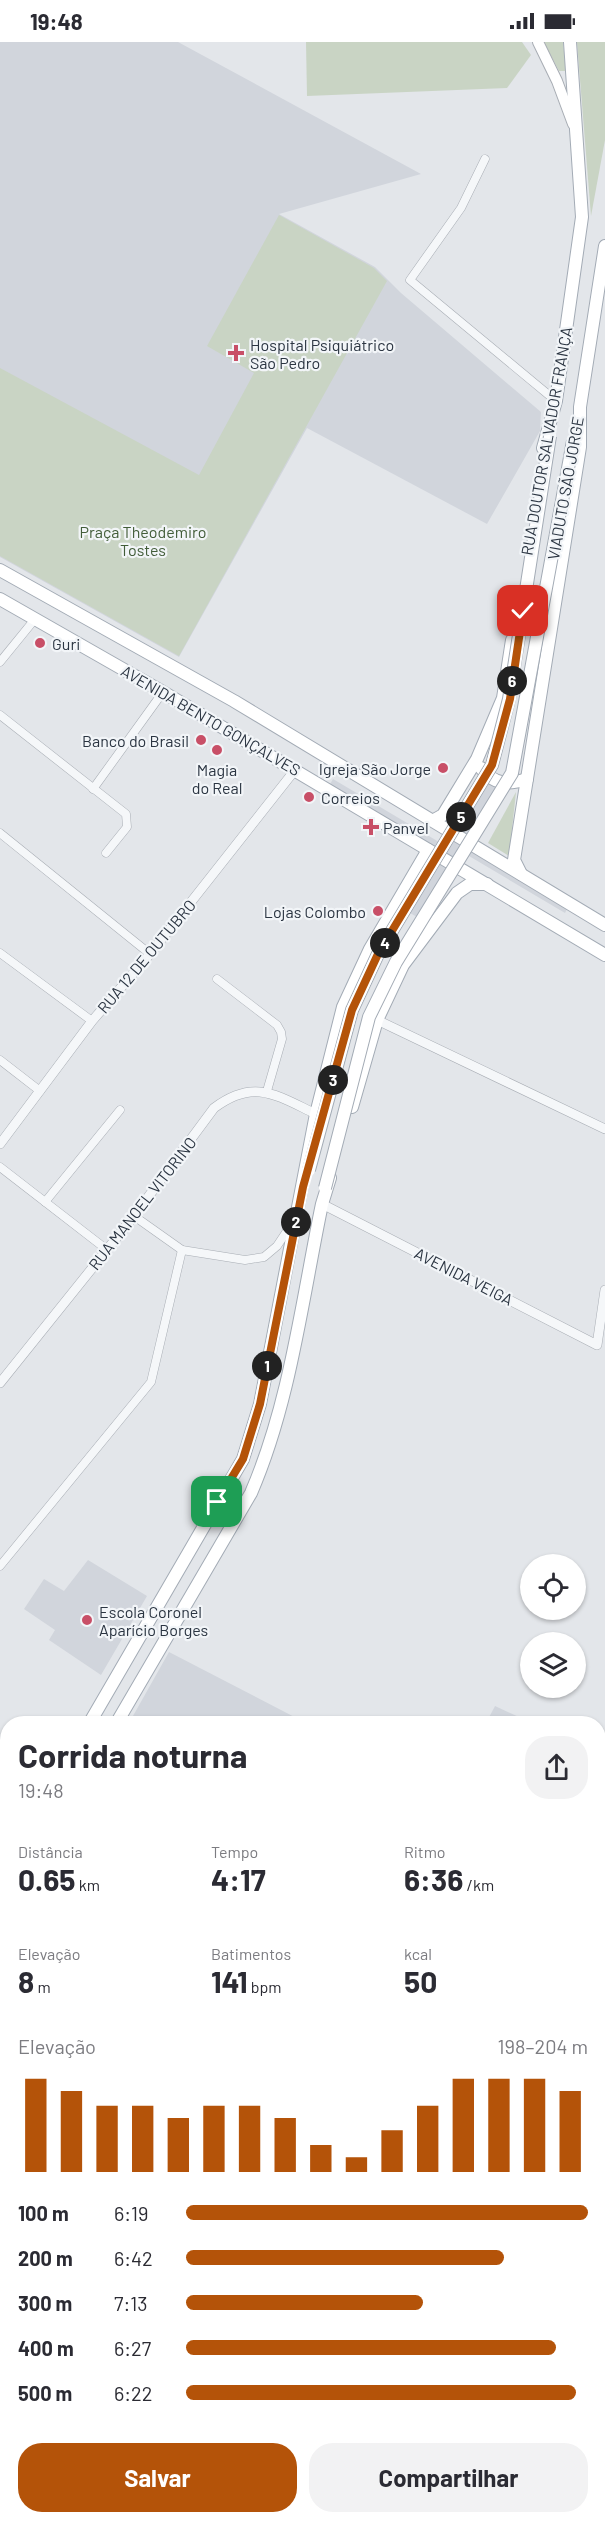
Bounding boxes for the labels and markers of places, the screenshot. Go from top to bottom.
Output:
place label: Hospital Psiquiátrico São Pedro [250,335,394,372]
marker: Hospital Psiquiátrico São Pedro [227,344,245,362]
pin [497,585,548,636]
place label: Guri [52,634,80,653]
marker: Guri [33,636,47,650]
pin: 6 [497,666,527,696]
place label: Banco do Brasil [82,731,189,750]
marker: Banco do Brasil [194,733,208,747]
marker: Magia do Real [210,743,224,757]
place label: Igreja São Jorge [319,759,431,778]
place label: Magia do Real [192,760,242,797]
marker: Igreja São Jorge [436,761,450,775]
place label: Correios [321,788,380,807]
marker: Correios [302,790,316,804]
pin: 5 [446,802,476,832]
place label: Panvel [383,818,429,837]
marker: Panvel [364,820,378,834]
place label: Lojas Colombo [264,902,366,921]
marker: Lojas Colombo [371,904,385,918]
pin: 4 [370,928,400,958]
pin: 3 [318,1065,348,1095]
pin: 2 [281,1207,311,1237]
pin: 1 [252,1351,282,1381]
pin [191,1476,242,1527]
place label: Escola Coronel Aparício Borges [99,1602,208,1639]
marker: Escola Coronel Aparício Borges [80,1613,94,1627]

